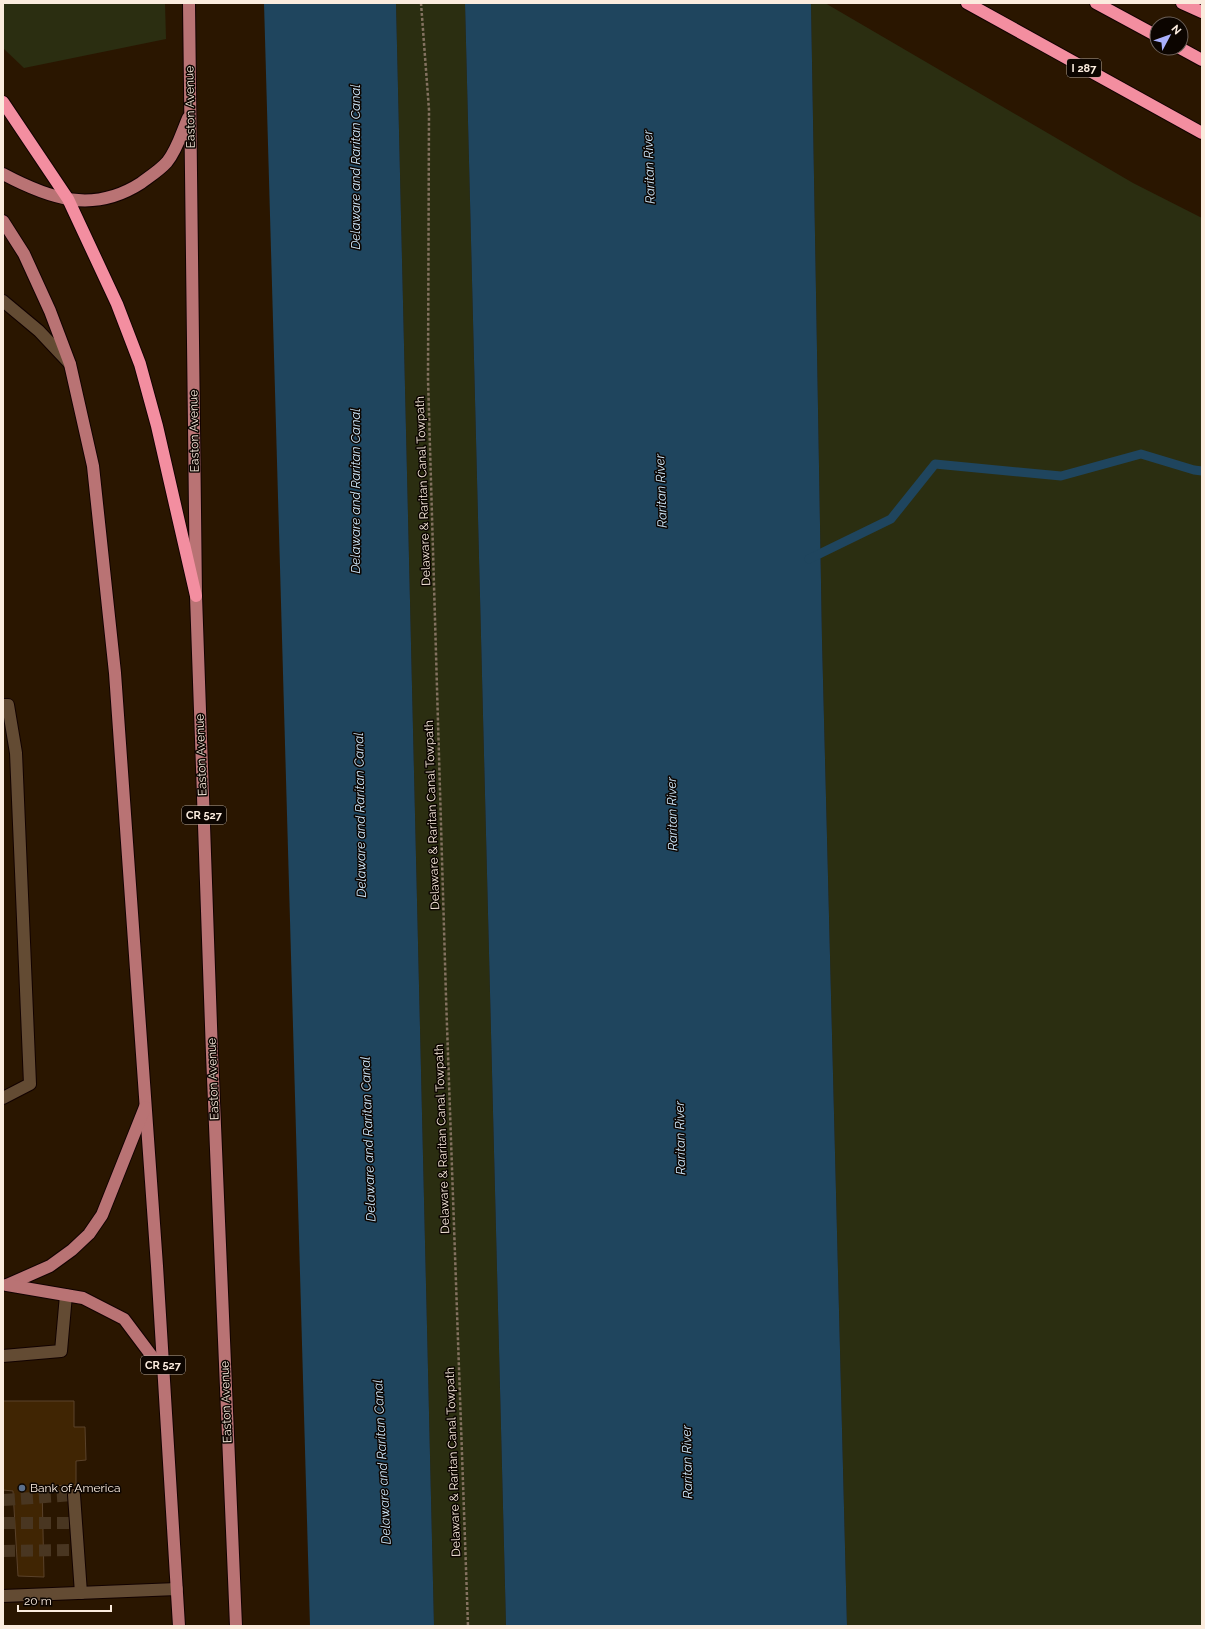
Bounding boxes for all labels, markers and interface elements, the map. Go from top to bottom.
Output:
north arrow [1149,16,1189,56]
text: N [1169,22,1184,37]
road number: I 287 [1067,59,1101,77]
street label: Easton Avenue [182,66,198,148]
water label: Delaware and Raritan Canal [348,84,363,250]
water label: Raritan River [640,129,658,204]
street label: Easton Avenue [186,390,202,472]
street label: Delaware & Raritan Canal Towpath [413,396,433,586]
water label: Delaware and Raritan Canal [348,408,363,574]
water label: Raritan River [652,453,670,528]
street label: Easton Avenue [193,714,209,796]
street label: Delaware & Raritan Canal Towpath [422,720,442,910]
water label: Delaware and Raritan Canal [351,732,369,898]
water label: Raritan River [664,776,680,851]
road number: CR 527 [182,806,226,824]
street label: Easton Avenue [205,1038,221,1120]
street label: Delaware & Raritan Canal Towpath [432,1044,452,1234]
water label: Delaware and Raritan Canal [358,1056,378,1222]
water label: Raritan River [672,1100,688,1175]
road number: CR 527 [141,1356,185,1374]
street label: Easton Avenue [218,1361,234,1443]
street label: Delaware & Raritan Canal Towpath [443,1367,463,1557]
water label: Delaware and Raritan Canal [370,1379,394,1545]
water label: Raritan River [679,1424,695,1499]
place label: Bank of America [30,1481,121,1495]
marker: Bank of America [17,1483,27,1493]
scale bar [18,1587,111,1613]
text: 20 m [24,1594,52,1608]

